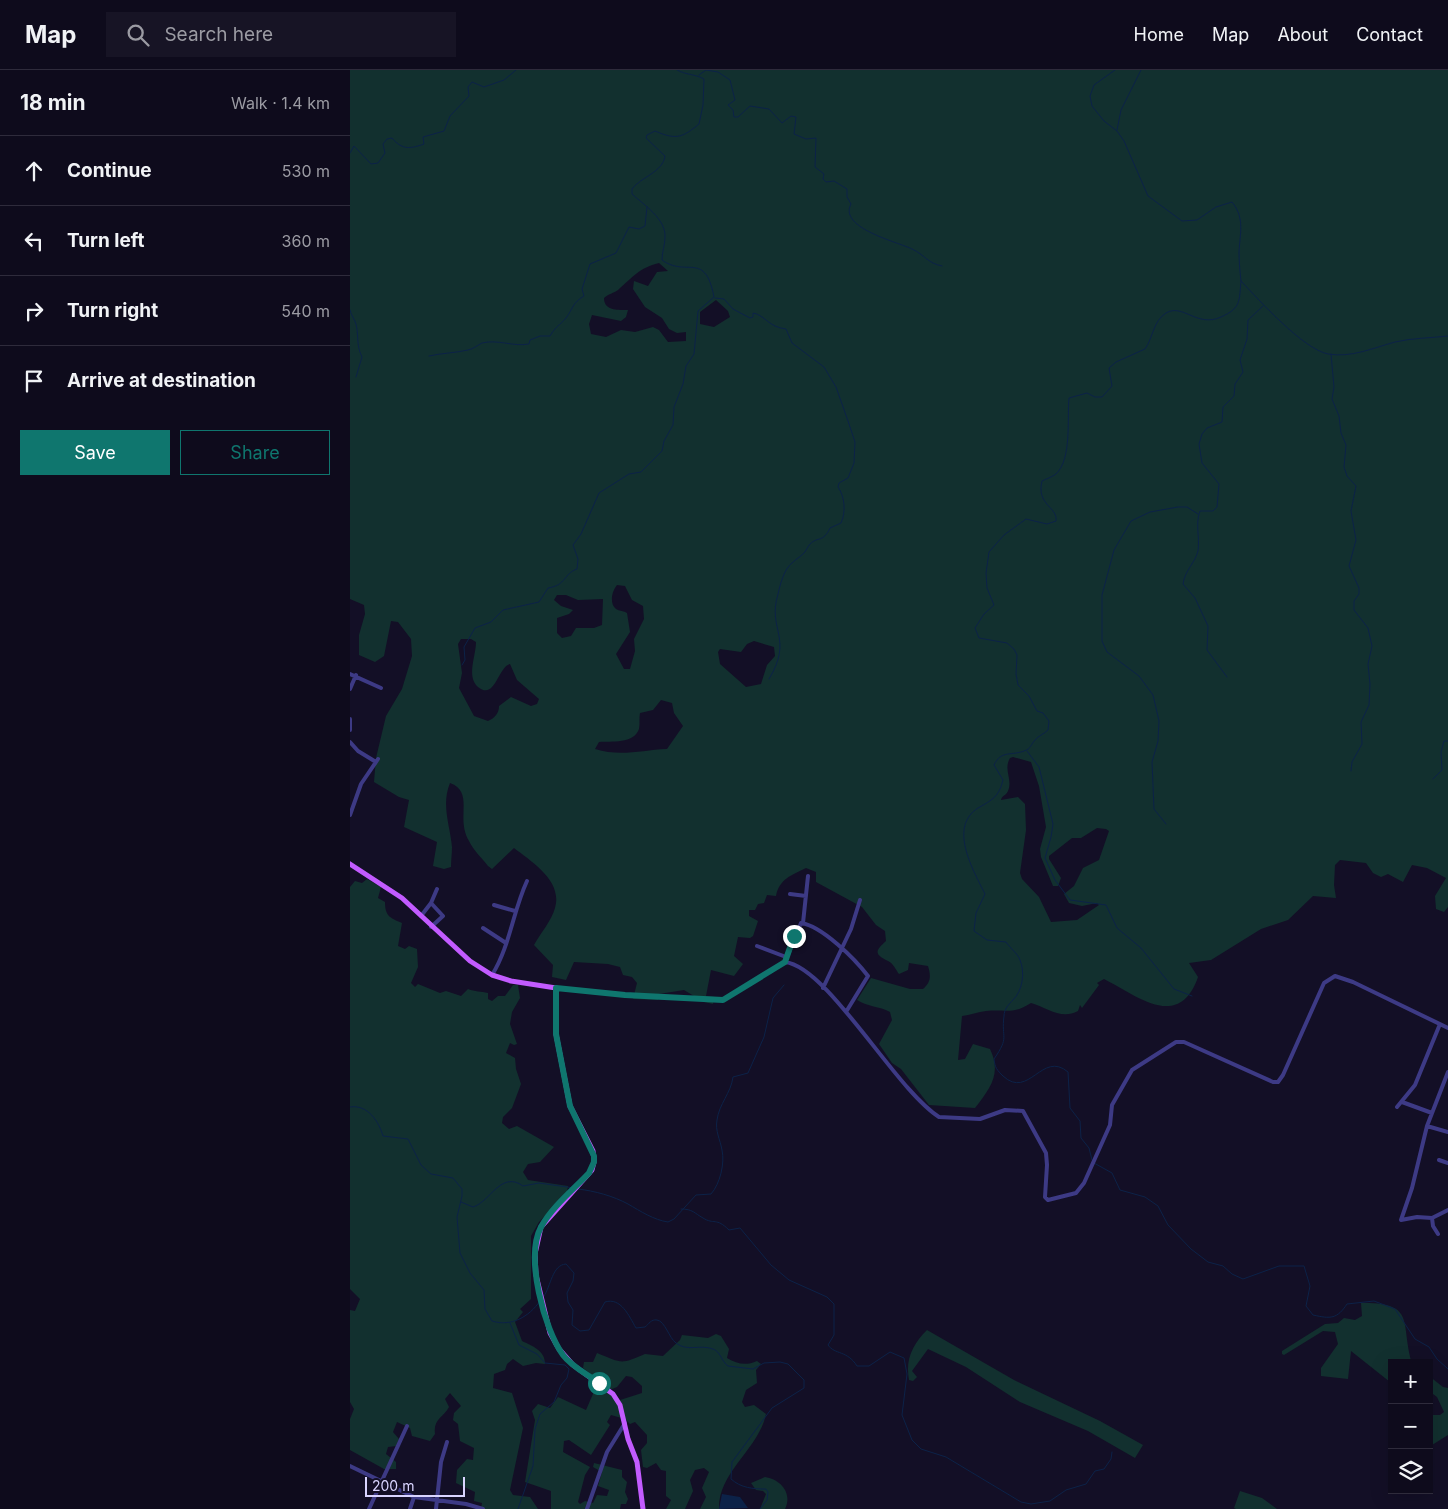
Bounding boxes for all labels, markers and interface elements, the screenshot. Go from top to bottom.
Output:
search box [106,12,456,57]
text: Map [25,20,76,49]
icon: search [124,21,152,49]
text: Search here [164,23,273,46]
text: Home [1134,24,1184,45]
text: Map [1212,24,1249,45]
text: About [1277,24,1328,45]
text: Contact [1356,24,1423,45]
text: 18 min [20,90,86,115]
text: Walk · 1.4 km [231,93,330,113]
icon: ahead [20,157,48,185]
text: Continue [67,159,152,182]
text: 530 m [282,161,330,181]
icon: left [20,227,48,255]
text: Turn left [67,229,145,252]
text: 360 m [282,231,330,251]
icon: right [20,297,48,325]
text: Turn right [67,299,158,322]
text: 540 m [281,301,330,321]
icon: arrive [20,367,48,395]
text: Arrive at destination [67,369,256,392]
button: Save [20,430,170,475]
button: Share [180,430,330,475]
route end [783,925,806,948]
map controls [1388,1359,1433,1494]
button: + [1388,1359,1433,1404]
route start [588,1372,611,1395]
button: − [1388,1404,1433,1449]
button: layers [1388,1449,1433,1494]
scale bar [365,1474,465,1497]
text: 200 m [372,1477,414,1494]

